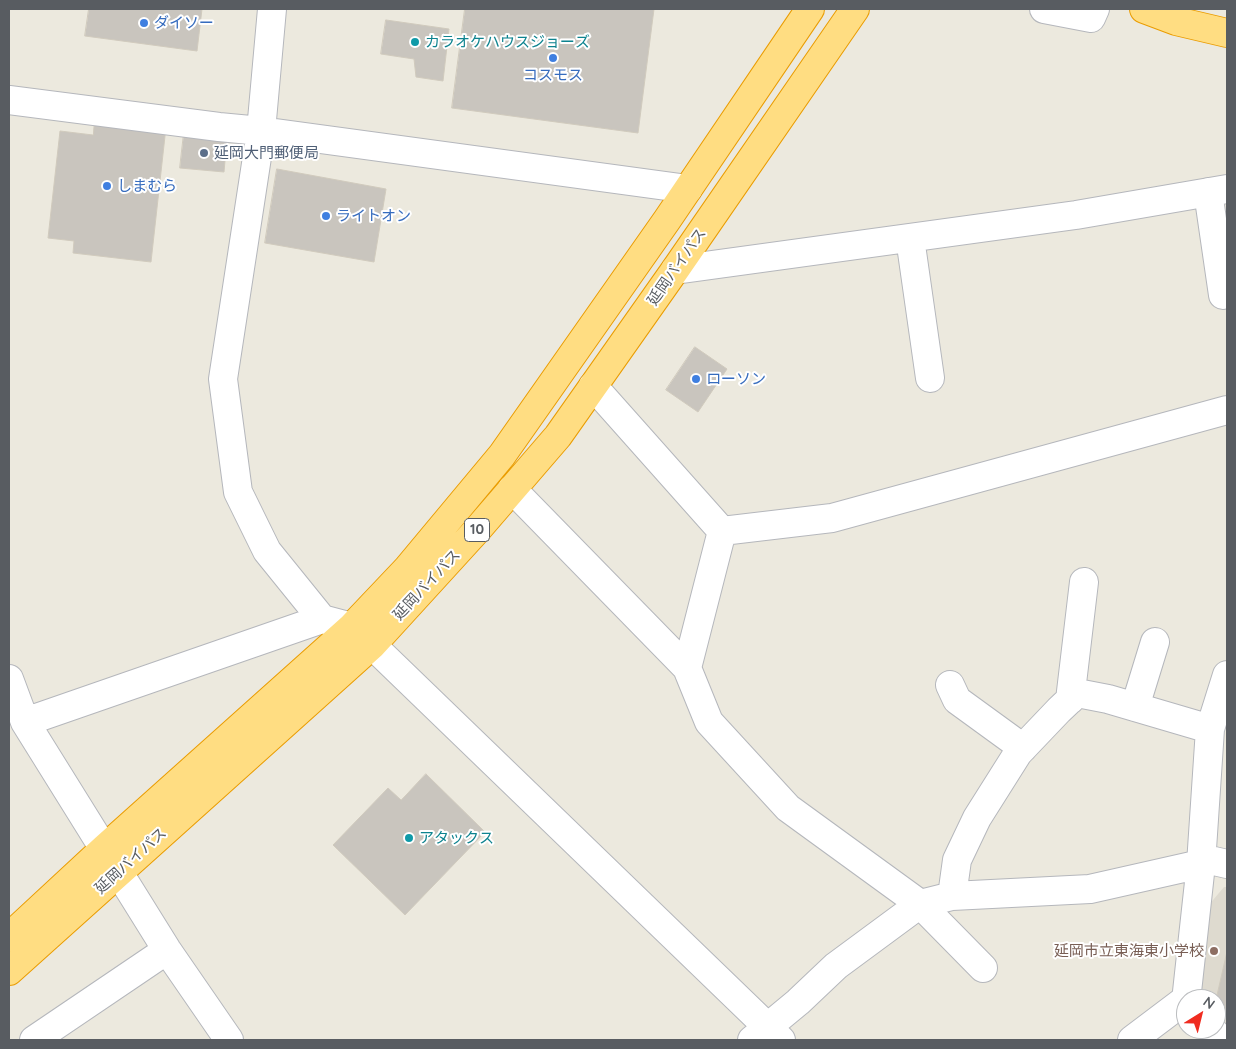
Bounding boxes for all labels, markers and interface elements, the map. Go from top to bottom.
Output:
place label: ダイソー [154,14,214,32]
marker: ダイソー [138,17,150,29]
place label: カラオケハウスジョーズ [425,33,590,51]
marker: カラオケハウスジョーズ [409,36,421,48]
marker: コスモス [547,52,559,64]
place label: コスモス [523,66,583,84]
place label: 延岡大門郵便局 [214,144,319,162]
marker: 延岡大門郵便局 [198,147,210,159]
place label: しまむら [117,177,177,195]
marker: しまむら [101,180,113,192]
place label: ライトオン [336,207,411,225]
marker: ライトオン [320,210,332,222]
street label: 延岡バイパス [644,225,710,309]
place label: ローソン [706,370,766,388]
marker: ローソン [690,373,702,385]
road number: 10 [464,518,490,542]
street label: 延岡バイパス [390,546,464,624]
street label: 延岡バイパス [92,824,170,898]
place label: アタックス [419,829,494,847]
marker: アタックス [403,832,415,844]
place label: 延岡市立東海東小学校 [1054,942,1204,960]
marker: 延岡市立東海東小学校 [1208,945,1220,957]
north arrow [1176,989,1226,1039]
text: N [1200,992,1219,1013]

